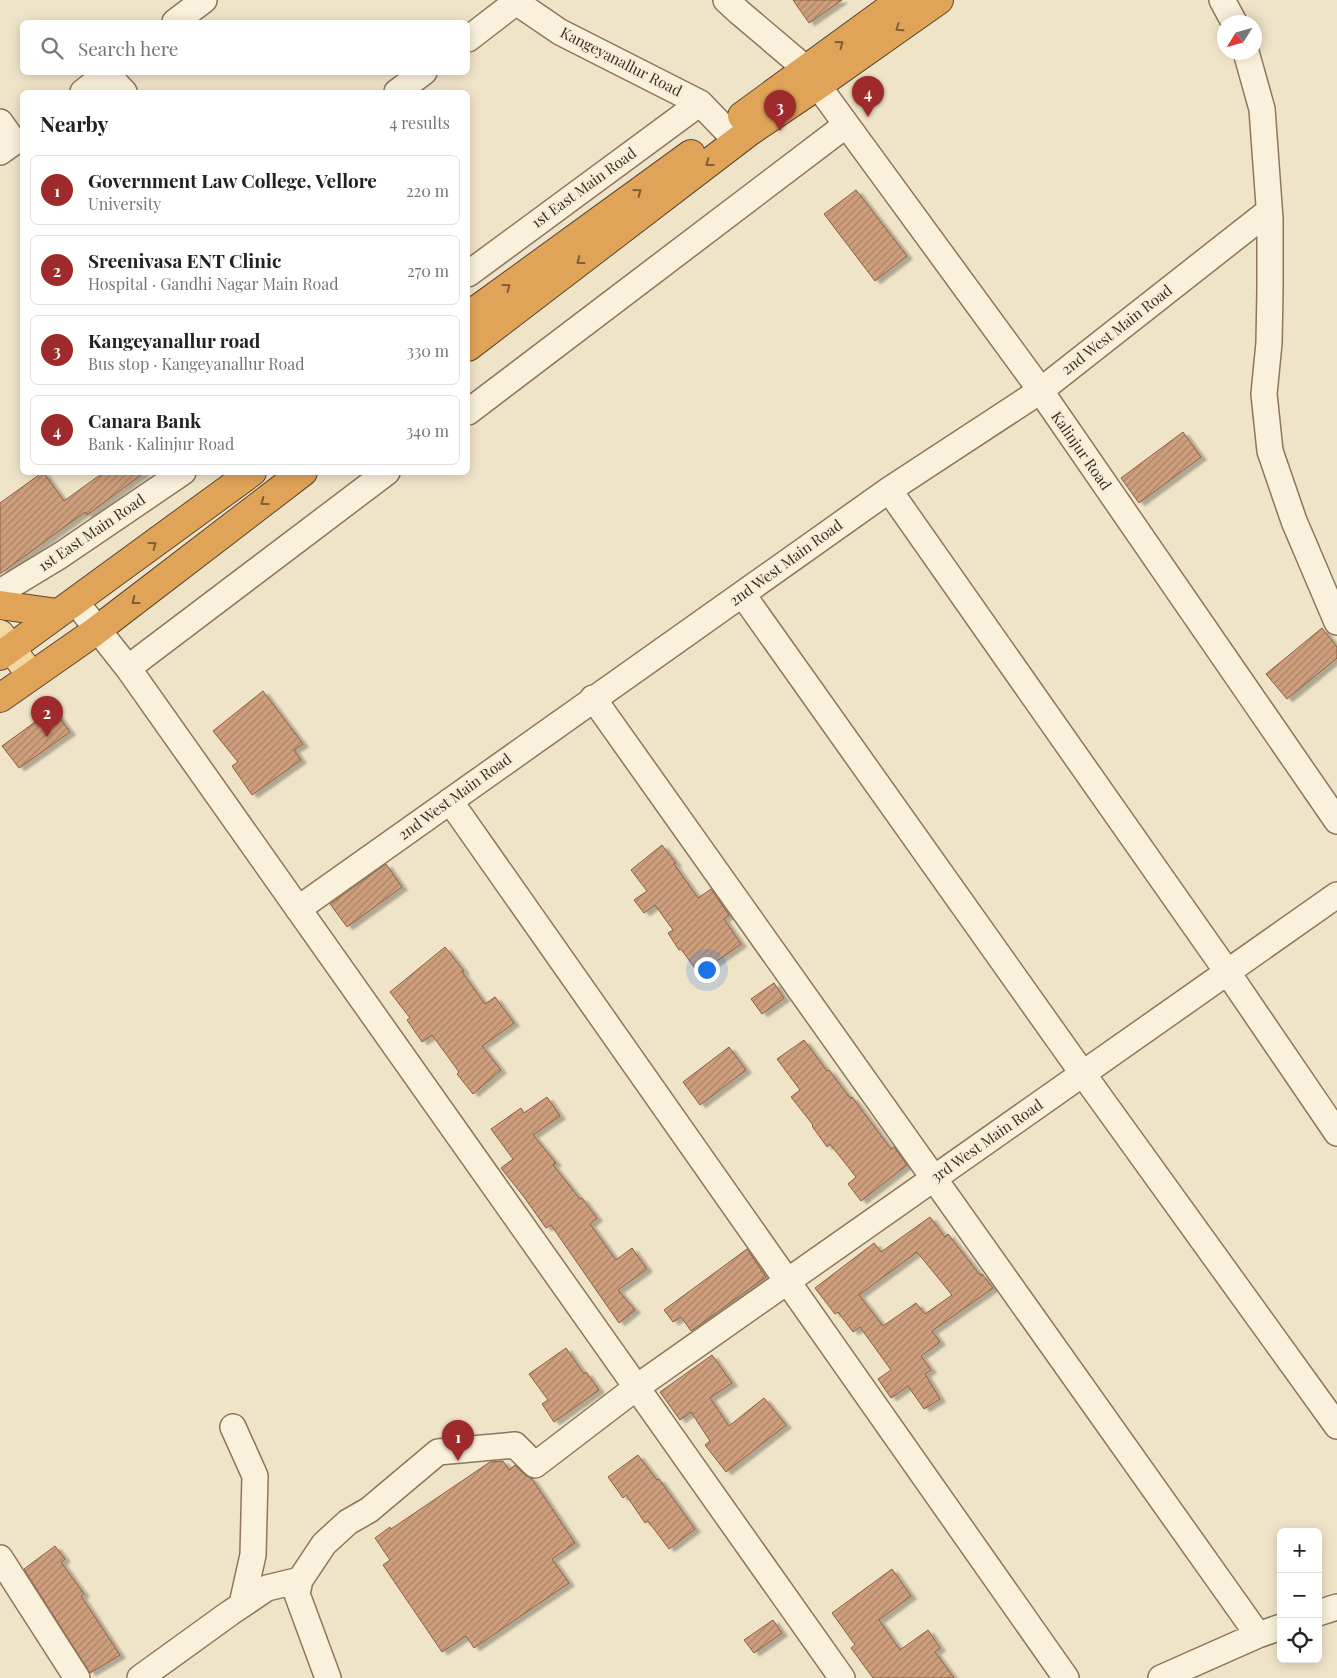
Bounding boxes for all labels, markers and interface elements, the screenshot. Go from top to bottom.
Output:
north arrow [1217,15,1262,60]
search box [20,20,470,75]
street label: Kangeyanallur Road [557,22,686,101]
one-way arrow [895,22,905,31]
icon: search [38,34,66,62]
text: Search here [78,35,178,61]
one-way arrow [834,41,844,50]
pin: 4 [852,76,884,117]
pin: 3 [764,90,796,131]
text: Nearby [40,109,109,137]
text: 4 results [389,112,450,133]
street label: 1st East Main Road [527,142,640,232]
one-way arrow [705,157,715,166]
text: Government Law College, Vellore [88,167,377,193]
text: 1 [54,180,60,201]
text: 220 m [406,180,449,201]
one-way arrow [633,189,642,198]
text: University [88,193,161,214]
text: Sreenivasa ENT Clinic [88,247,281,273]
one-way arrow [577,256,586,264]
text: 2 [53,260,61,281]
text: 270 m [407,260,449,281]
text: Hospital · Gandhi Nagar Main Road [88,273,339,294]
street label: 2nd West Main Road [1057,279,1176,379]
one-way arrow [501,284,511,293]
text: Kangeyanallur road [88,327,260,353]
text: 3 [53,340,61,361]
text: 330 m [407,340,449,361]
text: Bus stop · Kangeyanallur Road [88,353,305,374]
text: Canara Bank [88,407,201,433]
street label: Kalinjur Road [1047,407,1117,494]
text: 4 [53,420,61,441]
text: 340 m [406,420,449,441]
text: Bank · Kalinjur Road [88,433,234,454]
street label: 1st East Main Road [34,489,149,575]
one-way arrow [260,496,270,505]
street label: 2nd West Main Road [725,514,846,610]
one-way arrow [147,542,156,551]
one-way arrow [132,595,141,603]
pin: 2 [31,696,63,737]
street label: 2nd West Main Road [394,748,515,844]
your location [694,957,720,983]
street label: 3rd West Main Road [926,1094,1047,1186]
pin: 1 [442,1420,474,1461]
map controls [1277,1528,1322,1663]
button: + [1277,1528,1322,1573]
button: − [1277,1573,1322,1618]
button: locate [1277,1618,1322,1663]

